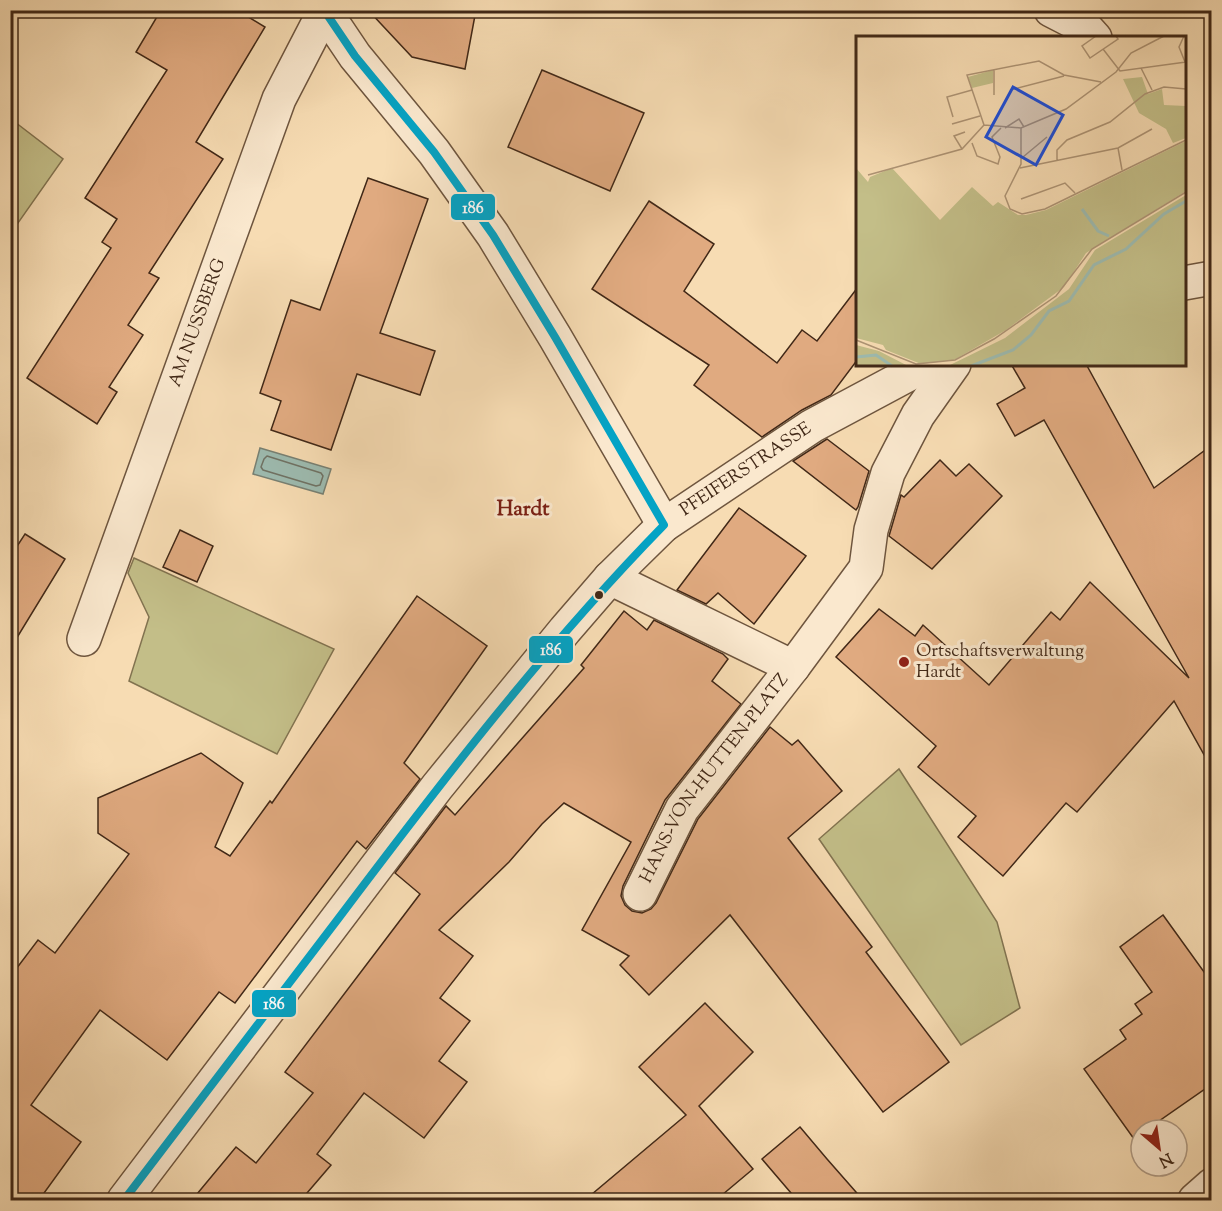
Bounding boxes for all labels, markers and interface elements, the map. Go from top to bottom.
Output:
inset map [856,36,1186,366]
line badge: 186 [450,193,496,221]
text: 186 [462,198,484,221]
street label: AM NUSSBERG [163,255,233,391]
street label: PFEIFERSTRASSE [675,417,817,524]
district label: Hardt [497,495,550,525]
unlabelled marker [593,589,605,601]
line badge: 186 [528,635,574,664]
place label: Ortschaftsverwaltung Hardt [916,639,1084,686]
text: 186 [540,640,562,663]
marker: Ortschaftsverwaltung Hardt [897,655,911,669]
street label: HANS-VON-HUTTEN-PLATZ [634,669,796,888]
line badge: 186 [251,989,297,1018]
text: 186 [263,994,285,1017]
north arrow [1129,1118,1189,1178]
text: N [1154,1146,1176,1172]

